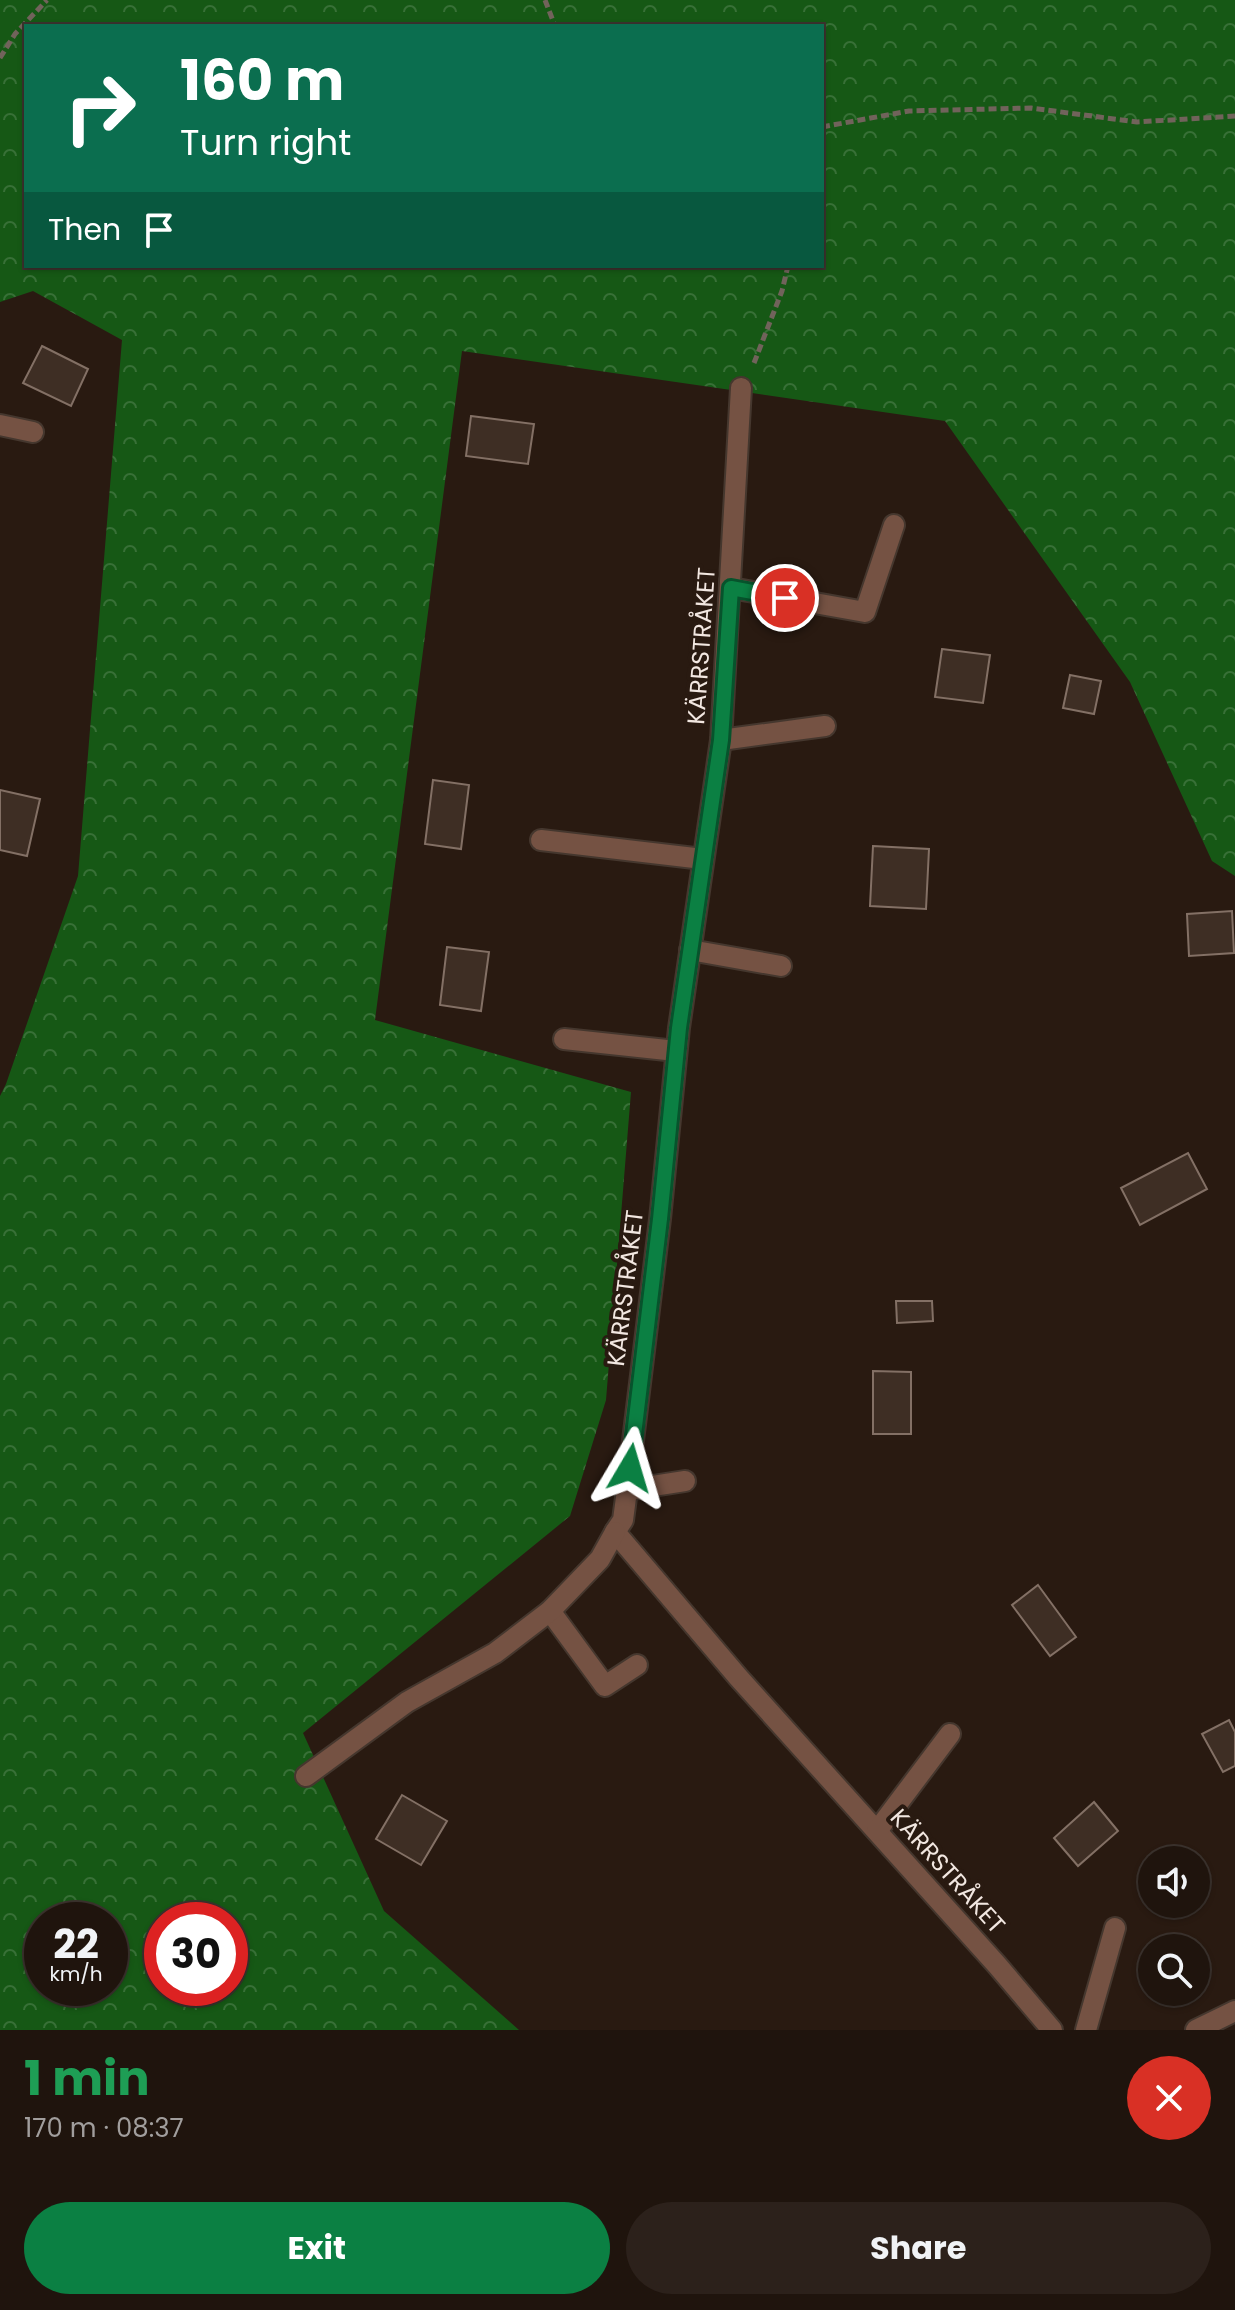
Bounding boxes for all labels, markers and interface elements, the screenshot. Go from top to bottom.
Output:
text: 160 m [180,41,344,120]
icon: right [48,56,152,160]
text: Turn right [180,117,351,168]
text: Then [48,208,121,251]
icon: arrive [137,208,181,252]
pin [751,564,819,632]
street label: KÄRRSTRÅKET [679,566,723,726]
icon: arrive [763,576,807,620]
street label: KÄRRSTRÅKET [599,1208,651,1368]
position arrow [588,1426,672,1510]
street label: KÄRRSTRÅKET [883,1802,1013,1940]
map controls [1138,1846,1210,2006]
button: sound [1138,1846,1210,1918]
speed limit sign: 30 [144,1902,248,2006]
text: 22 [53,1916,99,1972]
button: search [1138,1934,1210,2006]
text: km/h [49,1960,103,1988]
text: 1 min [24,2045,150,2112]
button: close [1127,2056,1211,2140]
text: 170 m · 08:37 [24,2110,184,2146]
button: Exit [24,2202,610,2294]
button: Share [626,2202,1211,2294]

